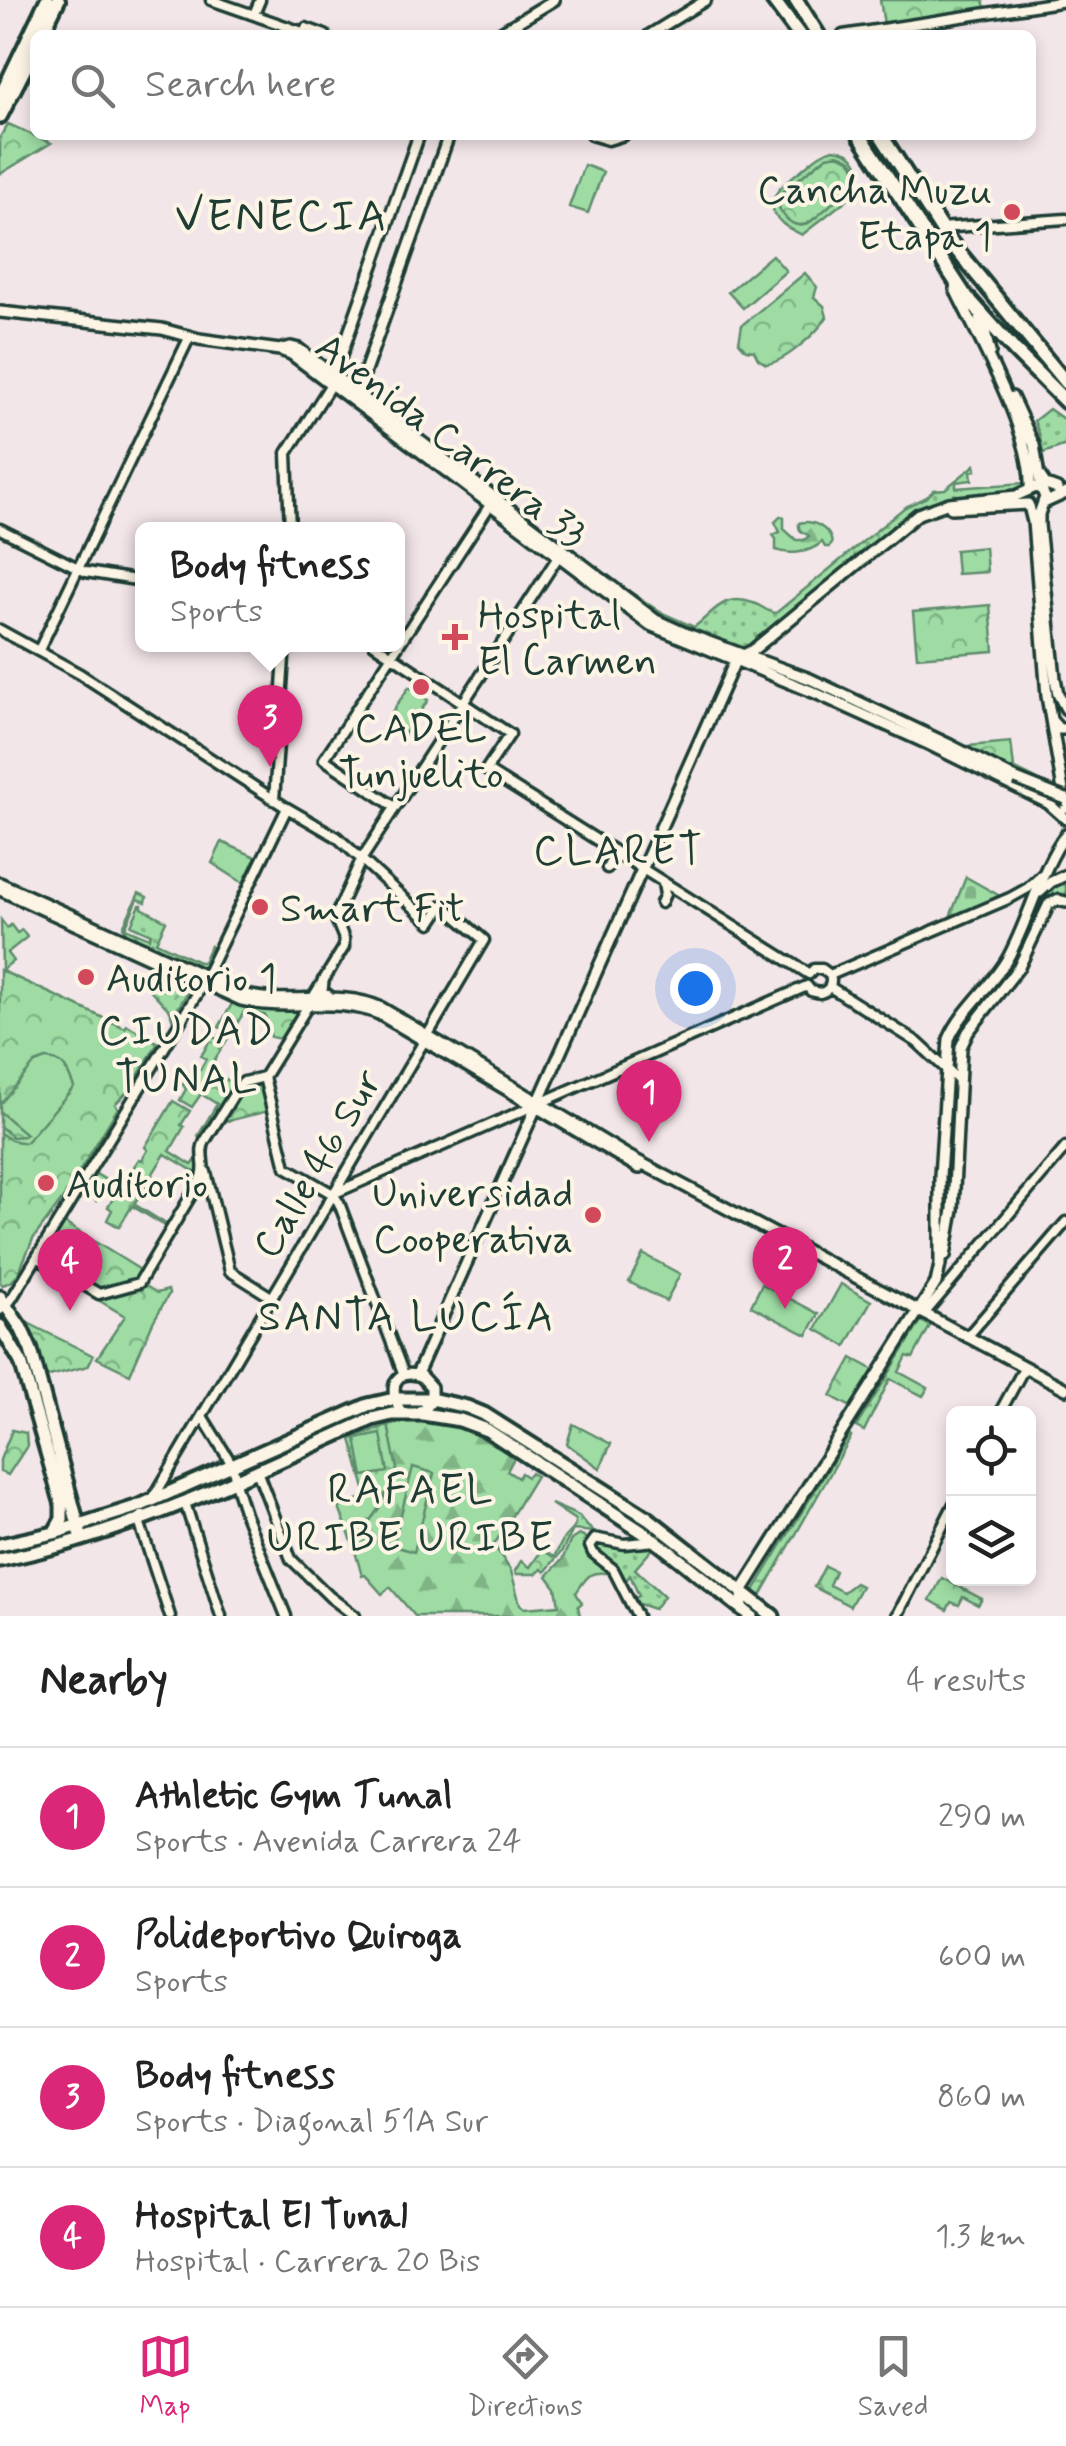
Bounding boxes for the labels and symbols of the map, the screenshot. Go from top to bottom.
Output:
place label: Cancha Muzu Etapa 1 [757,166,992,264]
district label: VENECIA [175,188,389,247]
marker: Cancha Muzu Etapa 1 [1001,201,1023,223]
street label: Avenida Carrera 33 [304,322,597,561]
place label: Hospital El Carmen [478,591,657,689]
marker: Hospital El Carmen [442,624,468,650]
marker: CADEL Tunjuelito [410,676,432,698]
pin: 3 [238,684,302,767]
place label: CADEL Tunjuelito [338,704,504,802]
district label: CLARET [533,825,705,880]
place label: Smart Fit [280,884,464,936]
marker: Smart Fit [249,896,271,918]
place label: Auditorio 1 [106,954,277,1006]
your location [670,963,721,1014]
marker: Auditorio 1 [75,966,97,988]
district label: CIUDAD TUNAL [98,1005,276,1108]
street label: Calle 46 Sur [242,1060,395,1268]
pin: 1 [616,1060,682,1142]
place label: Auditorio [66,1160,208,1212]
place label: Universidad Cooperativa [372,1169,573,1267]
marker: Auditorio [35,1172,57,1194]
marker: Universidad Cooperativa [582,1204,604,1226]
pin: 2 [752,1226,818,1309]
pin: 4 [38,1228,102,1311]
district label: SANTA LUCÍA [258,1291,556,1346]
district label: RAFAEL URIBE URIBE [267,1464,555,1567]

